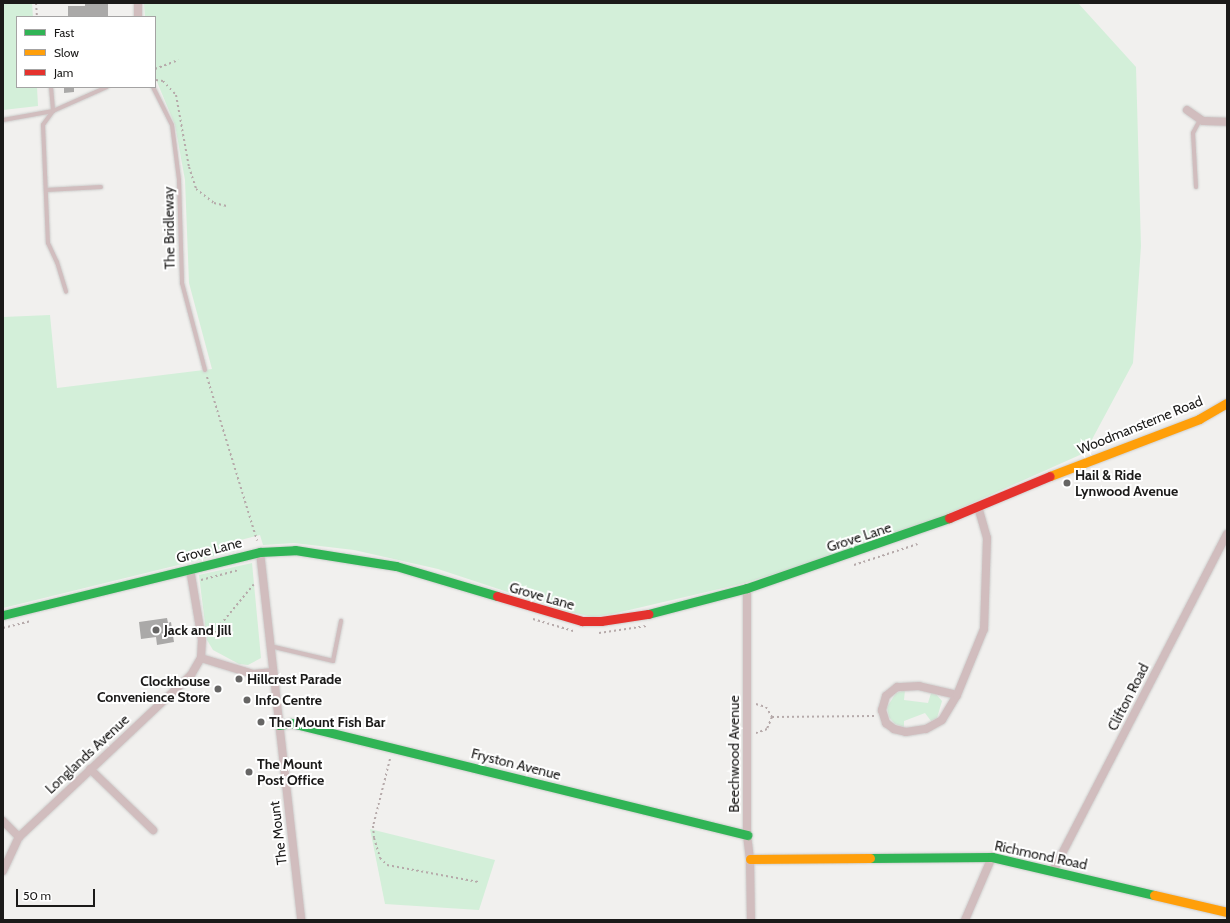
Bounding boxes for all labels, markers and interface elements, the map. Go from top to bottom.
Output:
legend [16,16,156,88]
text: Fast [54,25,74,40]
text: Slow [54,45,79,60]
text: Jam [54,65,73,80]
street label: The Bridleway [160,186,178,270]
street label: Woodmansterne Road [1075,392,1205,458]
place label: Hail & Ride Lynwood Avenue [1075,467,1178,500]
marker: Hail & Ride Lynwood Avenue [1062,478,1072,488]
street label: Grove Lane [825,519,893,555]
street label: Grove Lane [174,534,244,566]
street label: Grove Lane [508,579,576,613]
place label: Jack and Jill [164,622,231,638]
marker: Jack and Jill [151,625,161,635]
street label: Clifton Road [1104,661,1152,733]
place label: Hillcrest Parade [247,671,342,687]
place label: Clockhouse Convenience Store [97,673,210,706]
marker: Hillcrest Parade [234,674,244,684]
marker: Clockhouse Convenience Store [213,684,223,694]
place label: Info Centre [255,692,322,708]
marker: Info Centre [242,695,252,705]
street label: Beechwood Avenue [726,695,742,813]
street label: Longlands Avenue [42,711,132,797]
place label: The Mount Fish Bar [269,714,385,730]
marker: The Mount Fish Bar [256,717,266,727]
street label: Fryston Avenue [470,745,562,783]
place label: The Mount Post Office [257,756,324,788]
marker: The Mount Post Office [244,767,254,777]
street label: The Mount [266,800,290,866]
street label: Richmond Road [993,837,1089,873]
scale bar [18,881,97,907]
text: 50 m [23,888,51,903]

